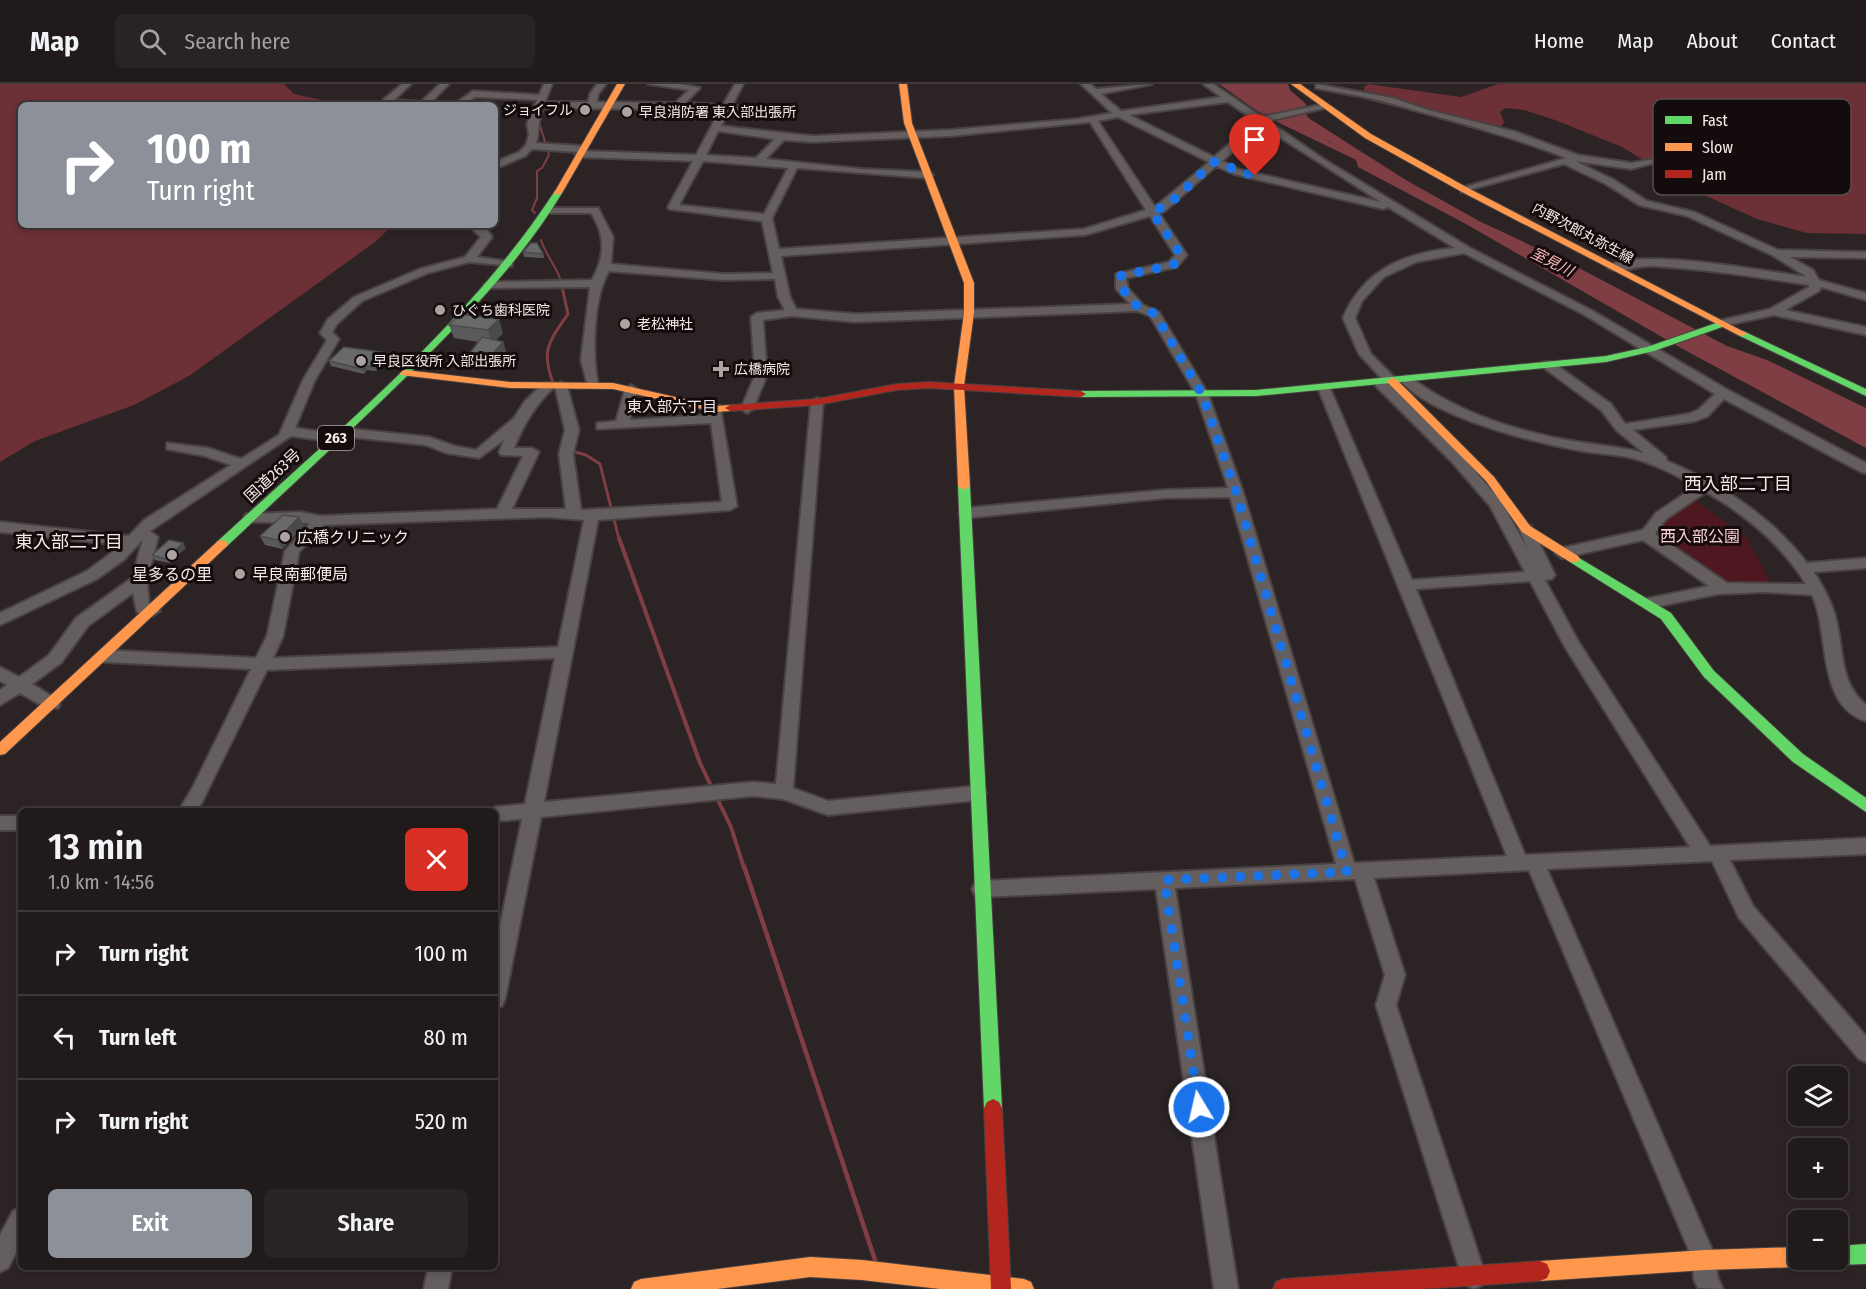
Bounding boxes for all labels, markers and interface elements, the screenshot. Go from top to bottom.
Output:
search box [115,14,535,68]
text: Map [30,25,79,58]
icon: search [136,25,169,58]
text: Search here [184,28,290,55]
text: Home [1534,28,1584,54]
text: Map [1617,28,1654,54]
text: About [1687,28,1738,54]
text: Contact [1771,28,1836,54]
legend [1653,99,1851,195]
place label: ジョイフル [503,102,573,119]
marker: ジョイフル [578,103,592,117]
place label: 早良消防署 東入部出張所 [639,104,796,121]
marker: 早良消防署 東入部出張所 [620,105,634,119]
text: Fast [1702,111,1729,130]
pin [1229,114,1280,176]
icon: arrive [1238,123,1271,156]
text: 100 m [147,124,251,174]
icon: right [48,126,126,204]
text: Slow [1702,138,1733,157]
text: Jam [1702,165,1727,184]
text: Turn right [147,175,255,207]
street label: 内野次郎丸弥生線 [1529,200,1636,267]
water label: 室見川 [1528,244,1578,281]
place label: ひぐち歯科医院 [452,302,550,319]
marker: ひぐち歯科医院 [433,303,447,317]
place label: 老松神社 [637,316,693,333]
marker: 老松神社 [618,317,632,331]
place label: 早良区役所 入部出張所 [373,353,516,370]
marker: 早良区役所 入部出張所 [354,354,368,368]
marker: 広橋病院 [712,360,730,378]
place label: 広橋病院 [734,361,790,378]
district label: 東入部六丁目 [627,398,717,416]
road number: 263 [318,426,354,450]
street label: 国道263号 [240,445,304,506]
district label: 西入部二丁目 [1684,473,1792,495]
park label: 西入部公園 [1660,527,1740,546]
place label: 広橋クリニック [297,528,409,547]
marker: 広橋クリニック [278,530,292,544]
district label: 東入部二丁目 [15,531,123,553]
marker: 星多るの里 [165,548,179,562]
place label: 星多るの里 [132,565,212,584]
place label: 早良南郵便局 [252,565,348,584]
marker: 早良南郵便局 [233,567,247,581]
text: 13 min [48,825,143,869]
button: close [405,828,468,891]
text: 1.0 km · 14:56 [48,870,154,894]
icon: right [48,937,81,970]
text: Turn right [99,940,188,967]
text: 100 m [414,940,468,967]
icon: left [48,1021,81,1054]
text: Turn left [99,1024,177,1051]
text: 80 m [423,1024,468,1051]
map controls [1788,1066,1848,1270]
button: layers [1788,1066,1848,1126]
position arrow [1167,1075,1231,1139]
icon: right [48,1105,81,1138]
text: Turn right [99,1108,188,1135]
text: 520 m [415,1108,468,1135]
button: + [1788,1138,1848,1198]
button: Exit [48,1189,252,1258]
button: Share [264,1189,468,1258]
button: − [1788,1210,1848,1270]

